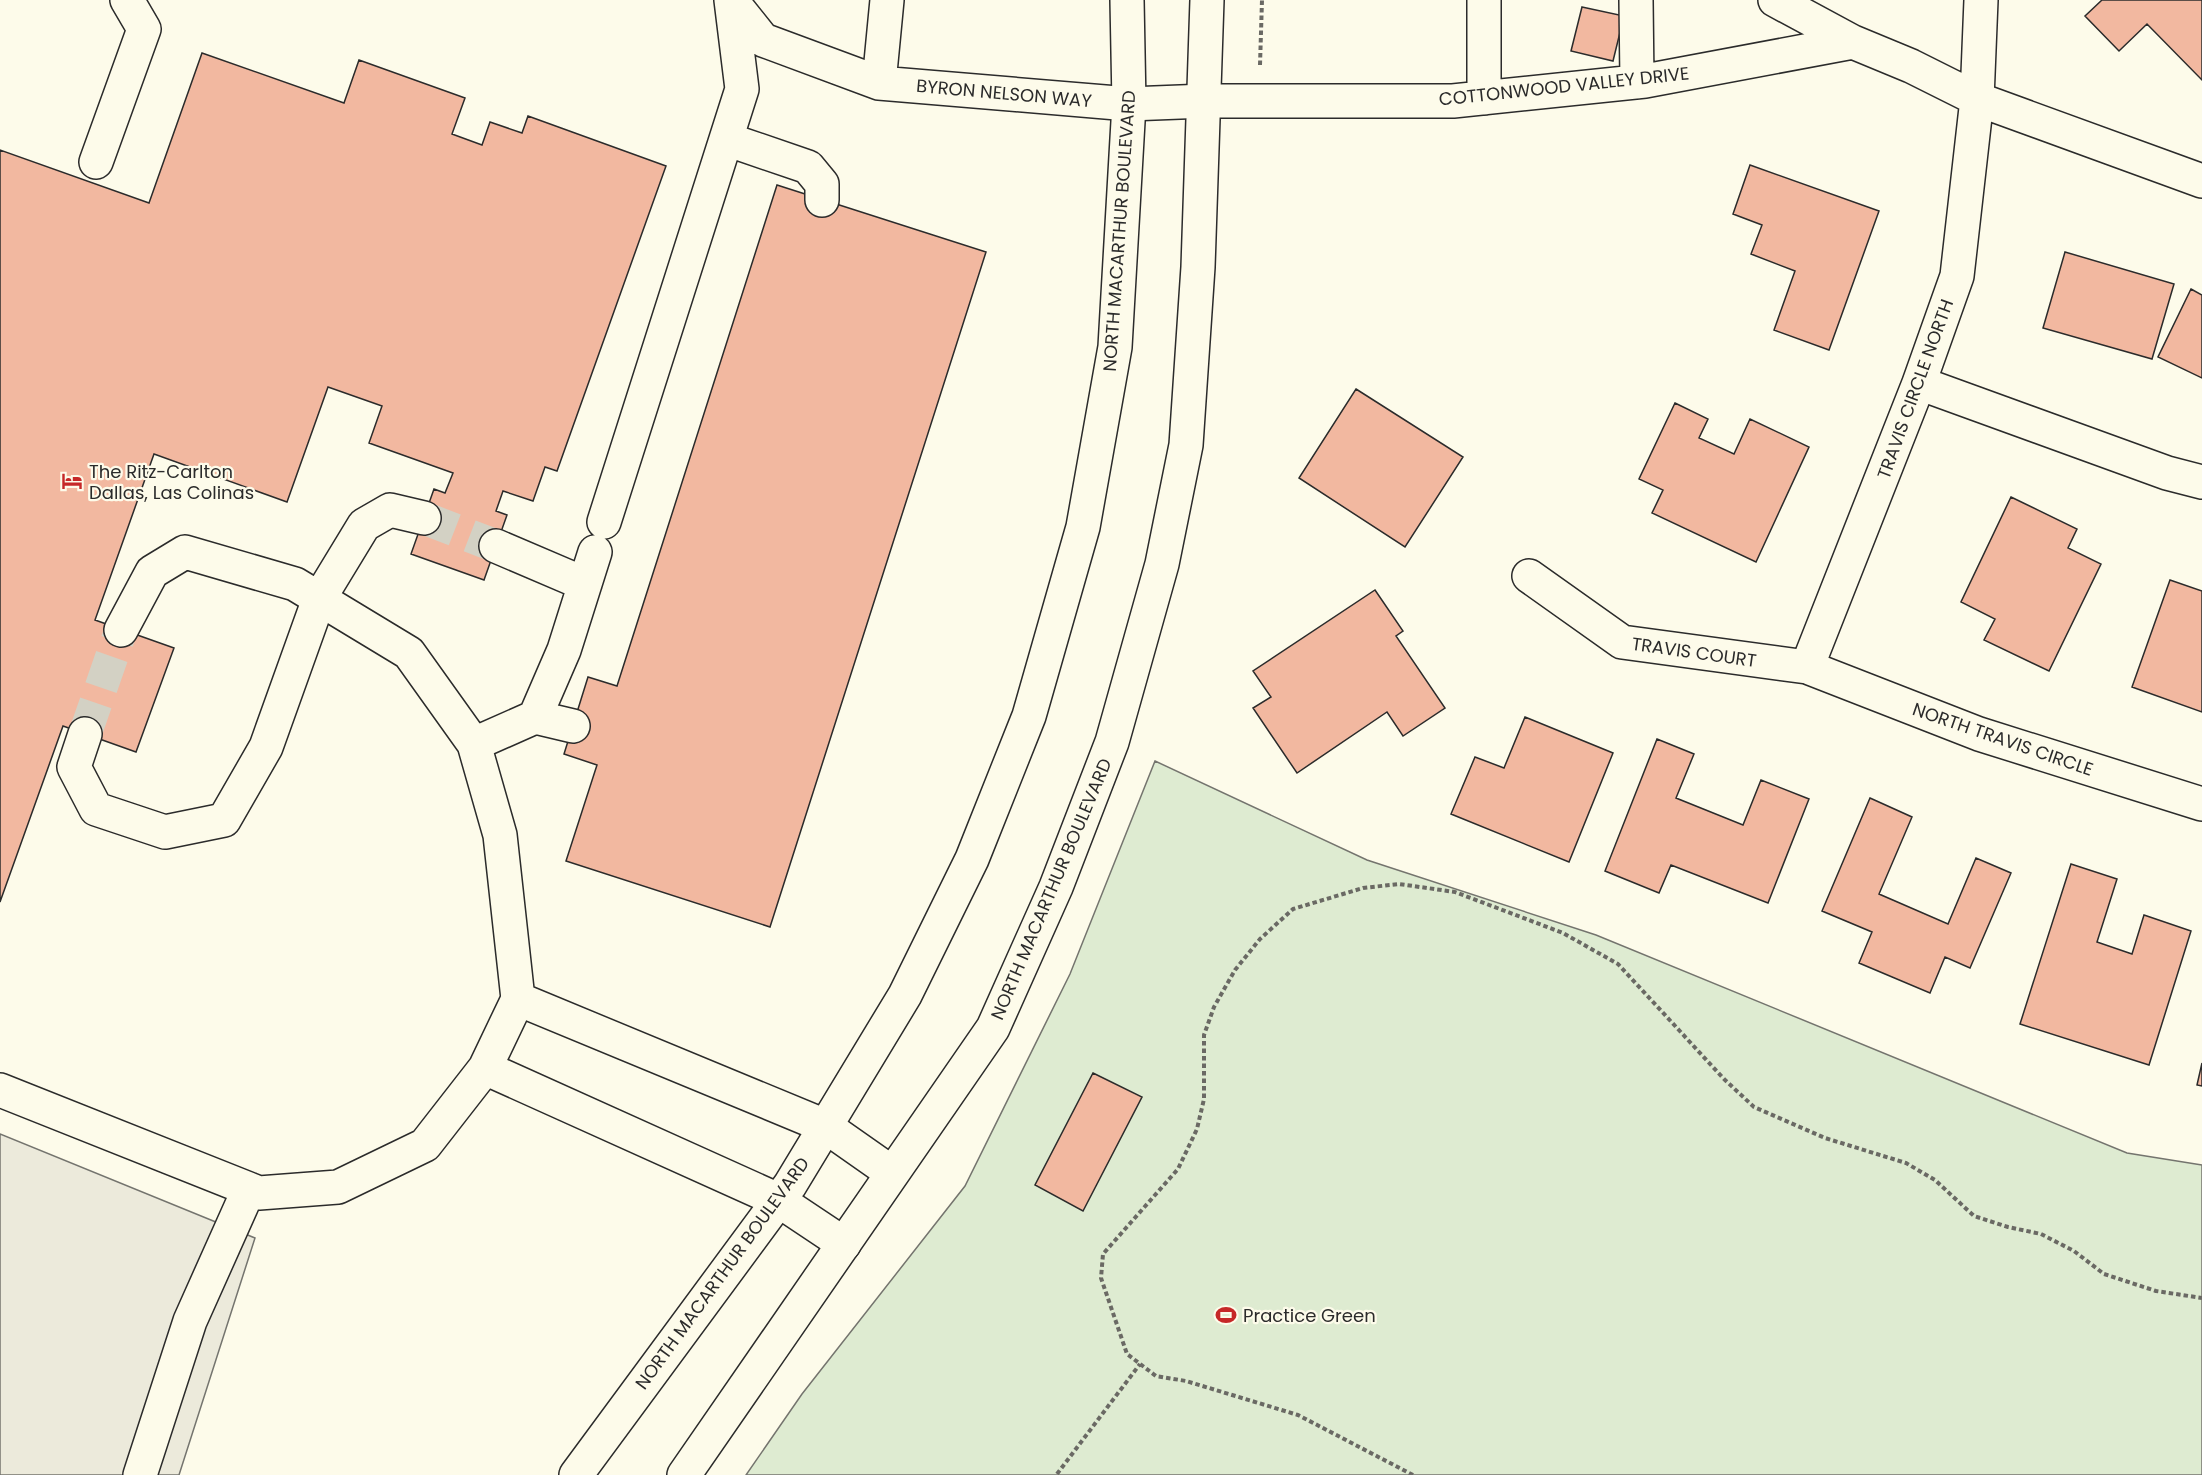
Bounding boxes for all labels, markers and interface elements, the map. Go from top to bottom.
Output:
street label: COTTONWOOD VALLEY DRIVE [1438,60,1690,112]
street label: BYRON NELSON WAY [915,73,1093,113]
street label: NORTH MACARTHUR BOULEVARD [1097,90,1141,372]
street label: TRAVIS CIRCLE NORTH [1871,296,1959,482]
place label: The Ritz-Carlton Dallas, Las Colinas [89,459,254,505]
hotel icon: The Ritz-Carlton Dallas, Las Colinas [60,469,84,493]
street label: TRAVIS COURT [1630,631,1758,673]
street label: NORTH TRAVIS CIRCLE [1909,696,2097,782]
street label: NORTH MACARTHUR BOULEVARD [984,754,1118,1024]
street label: NORTH MACARTHUR BOULEVARD [629,1152,815,1394]
sports icon: Practice Green [1214,1303,1238,1327]
place label: Practice Green [1243,1303,1376,1328]

